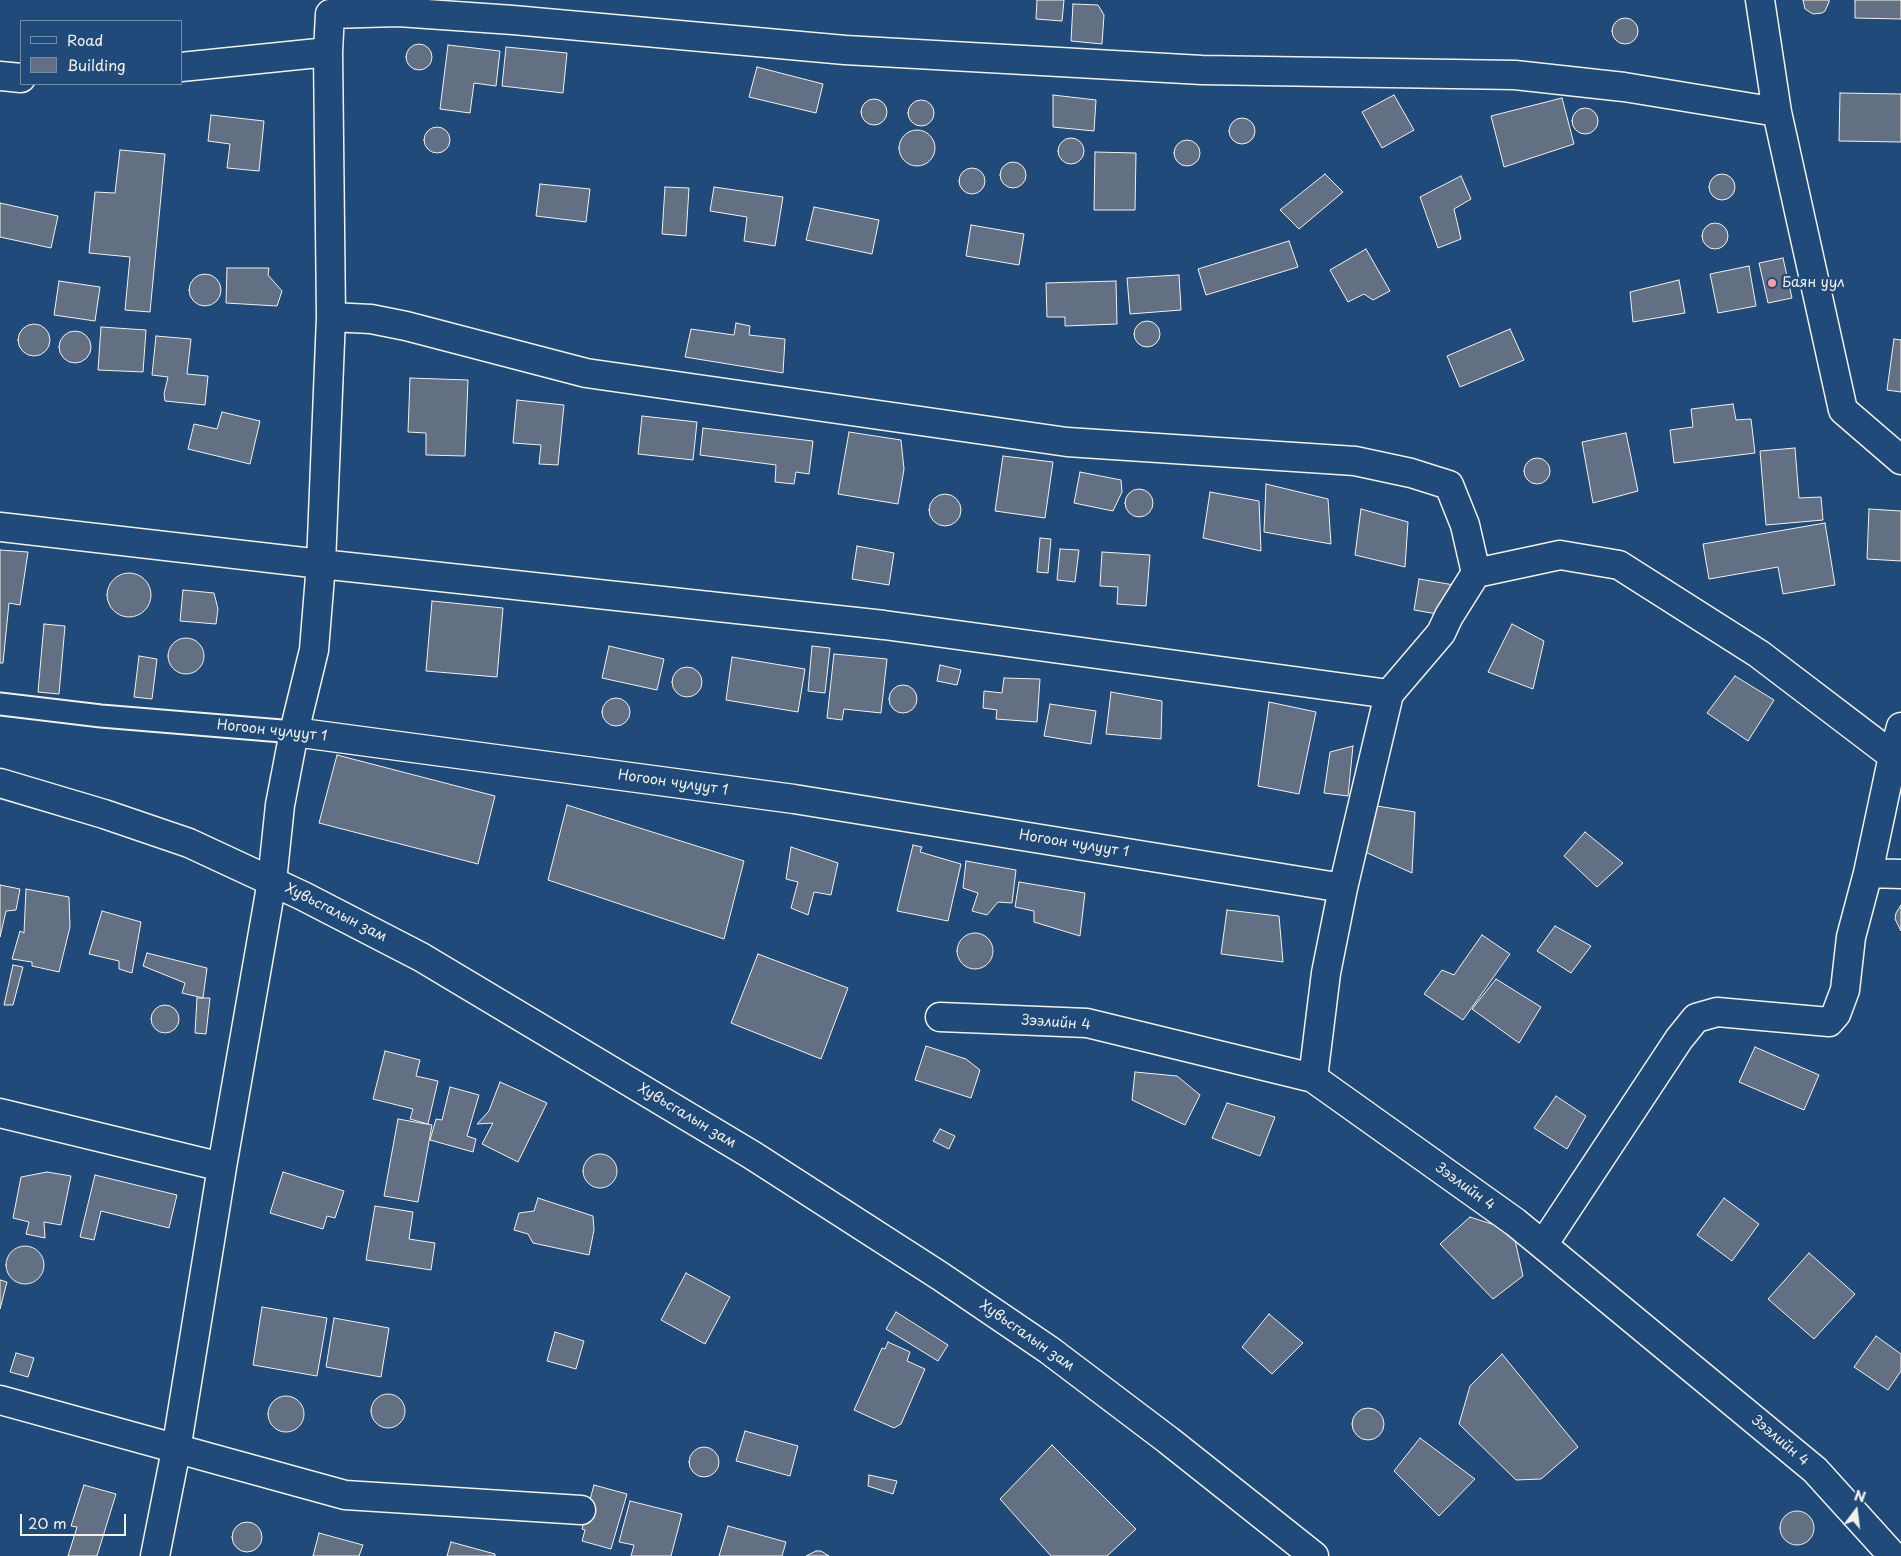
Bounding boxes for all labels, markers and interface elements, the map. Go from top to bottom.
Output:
legend [20,20,182,85]
text: Road [67,28,103,51]
text: Building [67,53,126,76]
place label: Баян уул [1782,275,1844,291]
marker: Баян уул [1766,277,1778,289]
street label: Ногоон чулуут 1 [216,717,328,745]
street label: Ногоон чулуут 1 [617,767,729,799]
street label: Ногоон чулуут 1 [1018,827,1130,861]
street label: Хувьсгалын зам [282,880,390,946]
street label: Зээлийн 4 [1021,1012,1091,1034]
street label: Хувьсгалын зам [635,1080,739,1152]
street label: Зээлийн 4 [1432,1160,1498,1214]
street label: Хувьсгалын зам [976,1297,1078,1375]
street label: Зээлийн 4 [1748,1412,1812,1470]
text: N [1852,1484,1868,1508]
north arrow [1831,1486,1881,1536]
scale bar [22,1504,129,1536]
text: 20 m [28,1511,67,1534]

